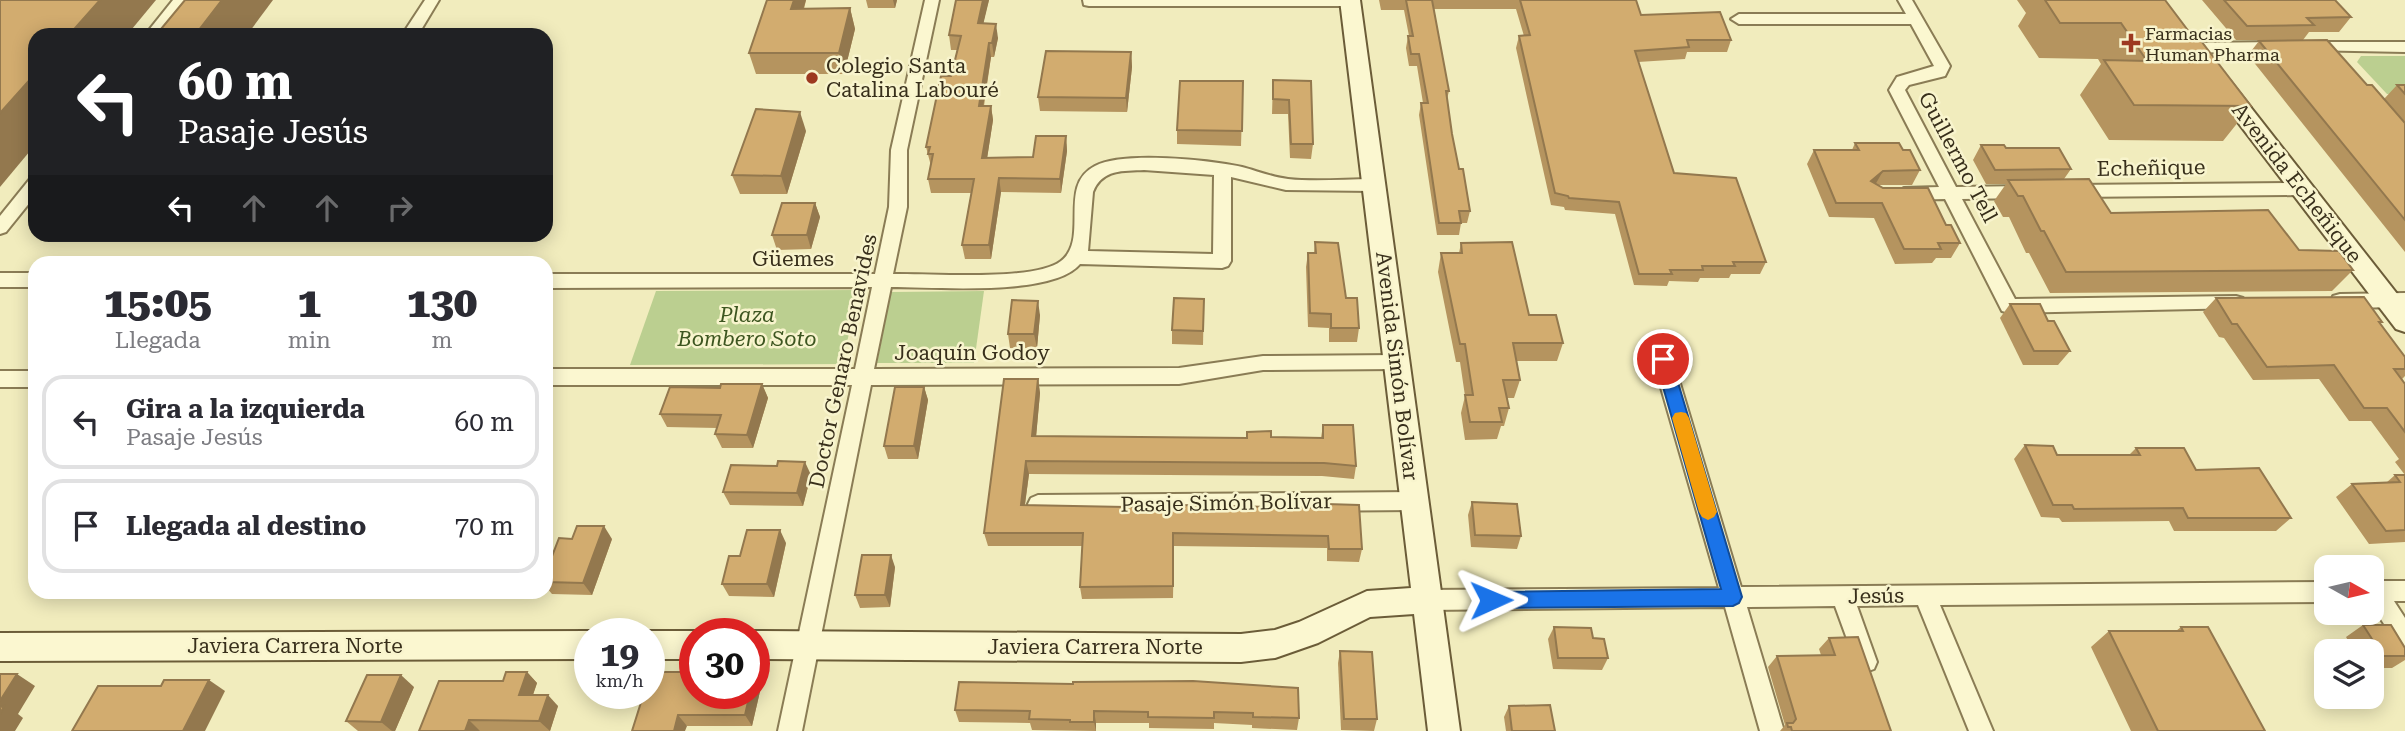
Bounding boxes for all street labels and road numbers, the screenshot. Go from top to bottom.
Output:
street label: Guillermo Tell [1914,88,2003,227]
street label: Avenida Echeñique [2227,98,2367,268]
street label: Echeñique [2096,155,2206,181]
street label: Doctor Genaro Benavides [804,232,882,490]
street label: Güemes [752,247,834,271]
street label: Avenida Simón Bolívar [1371,250,1423,482]
street label: Joaquín Godoy [894,341,1050,365]
street label: Pasaje Simón Bolívar [1120,489,1332,517]
street label: Jesús [1848,584,1904,608]
street label: Javiera Carrera Norte [187,634,403,658]
street label: Javiera Carrera Norte [987,635,1203,659]

